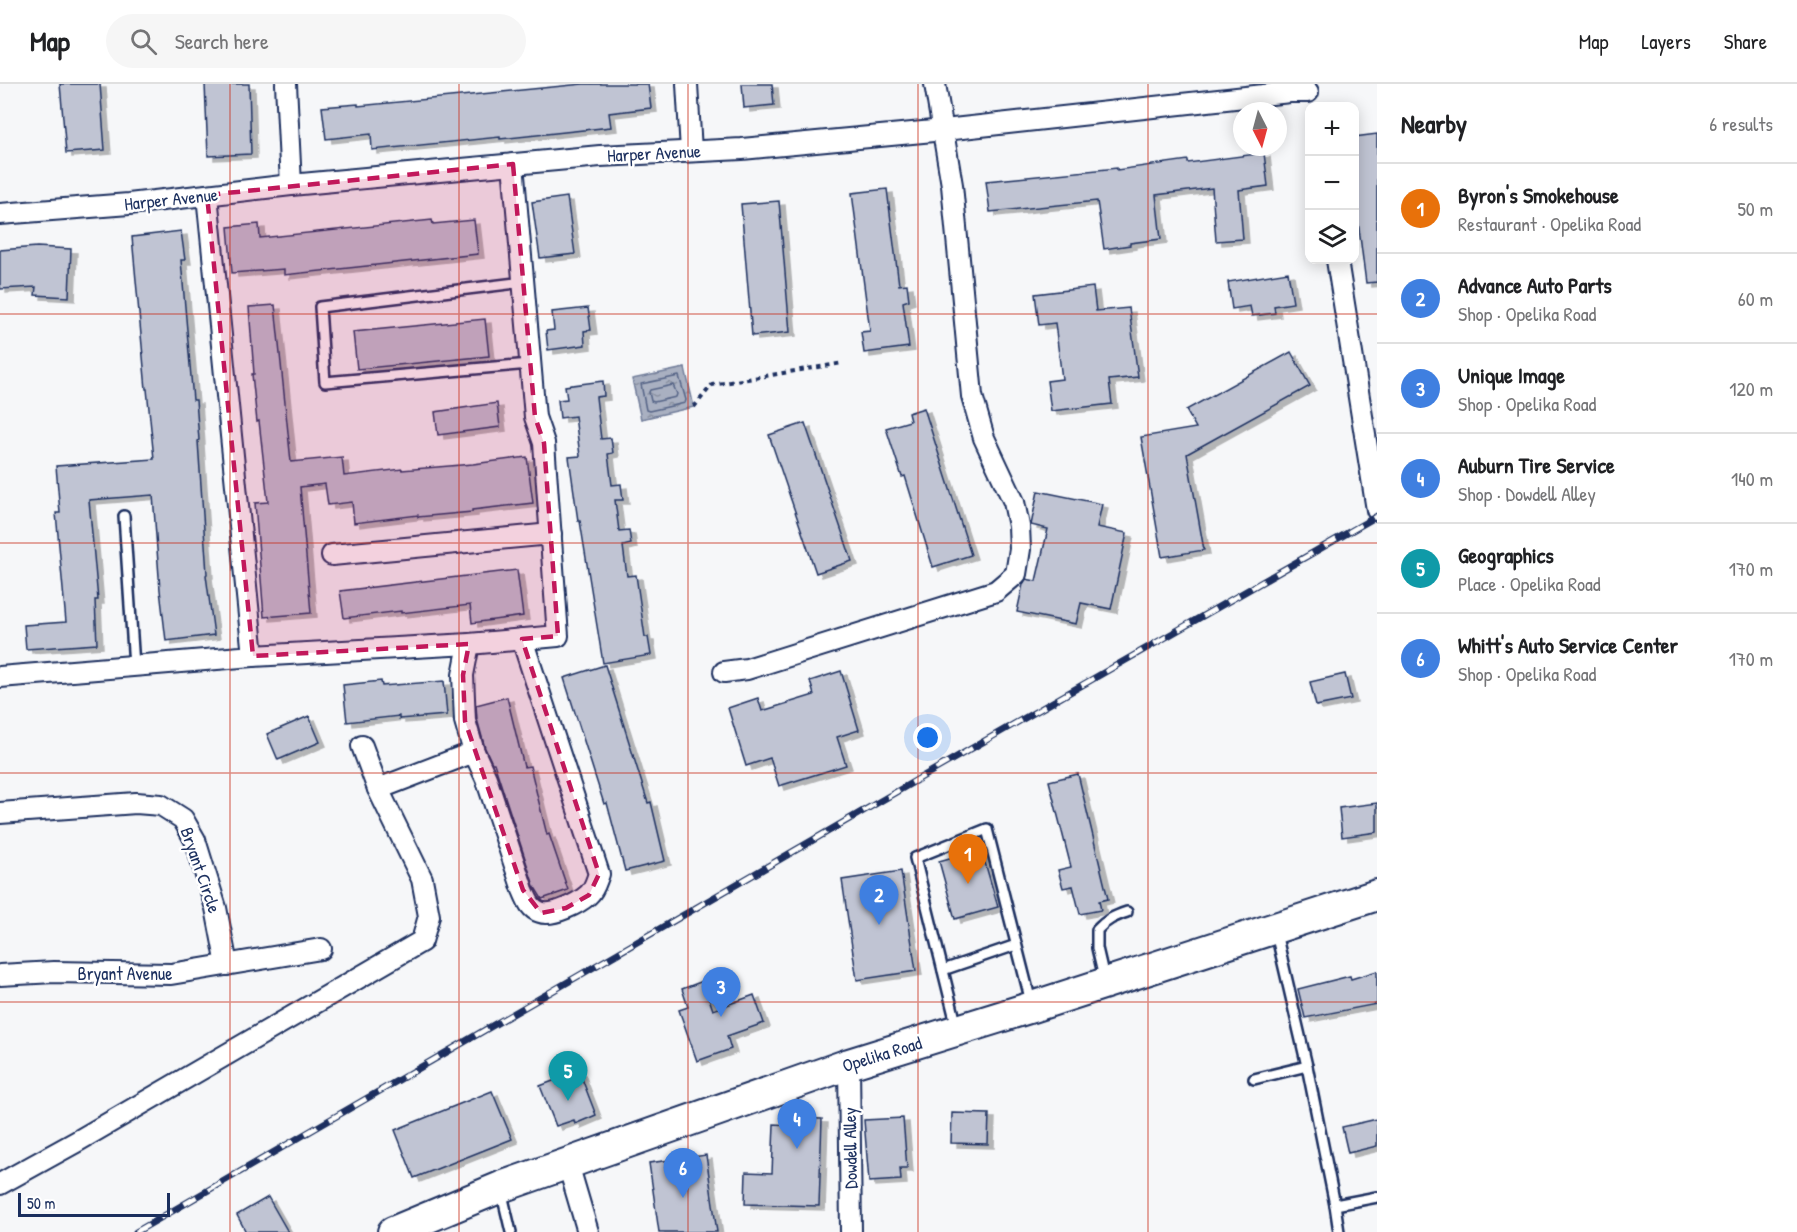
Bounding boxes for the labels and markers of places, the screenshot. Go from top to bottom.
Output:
pin: 1 [948,834,988,884]
pin: 2 [860,876,898,925]
pin: 3 [702,968,740,1017]
pin: 5 [548,1052,588,1101]
pin: 4 [778,1100,816,1149]
pin: 6 [664,1148,702,1198]

